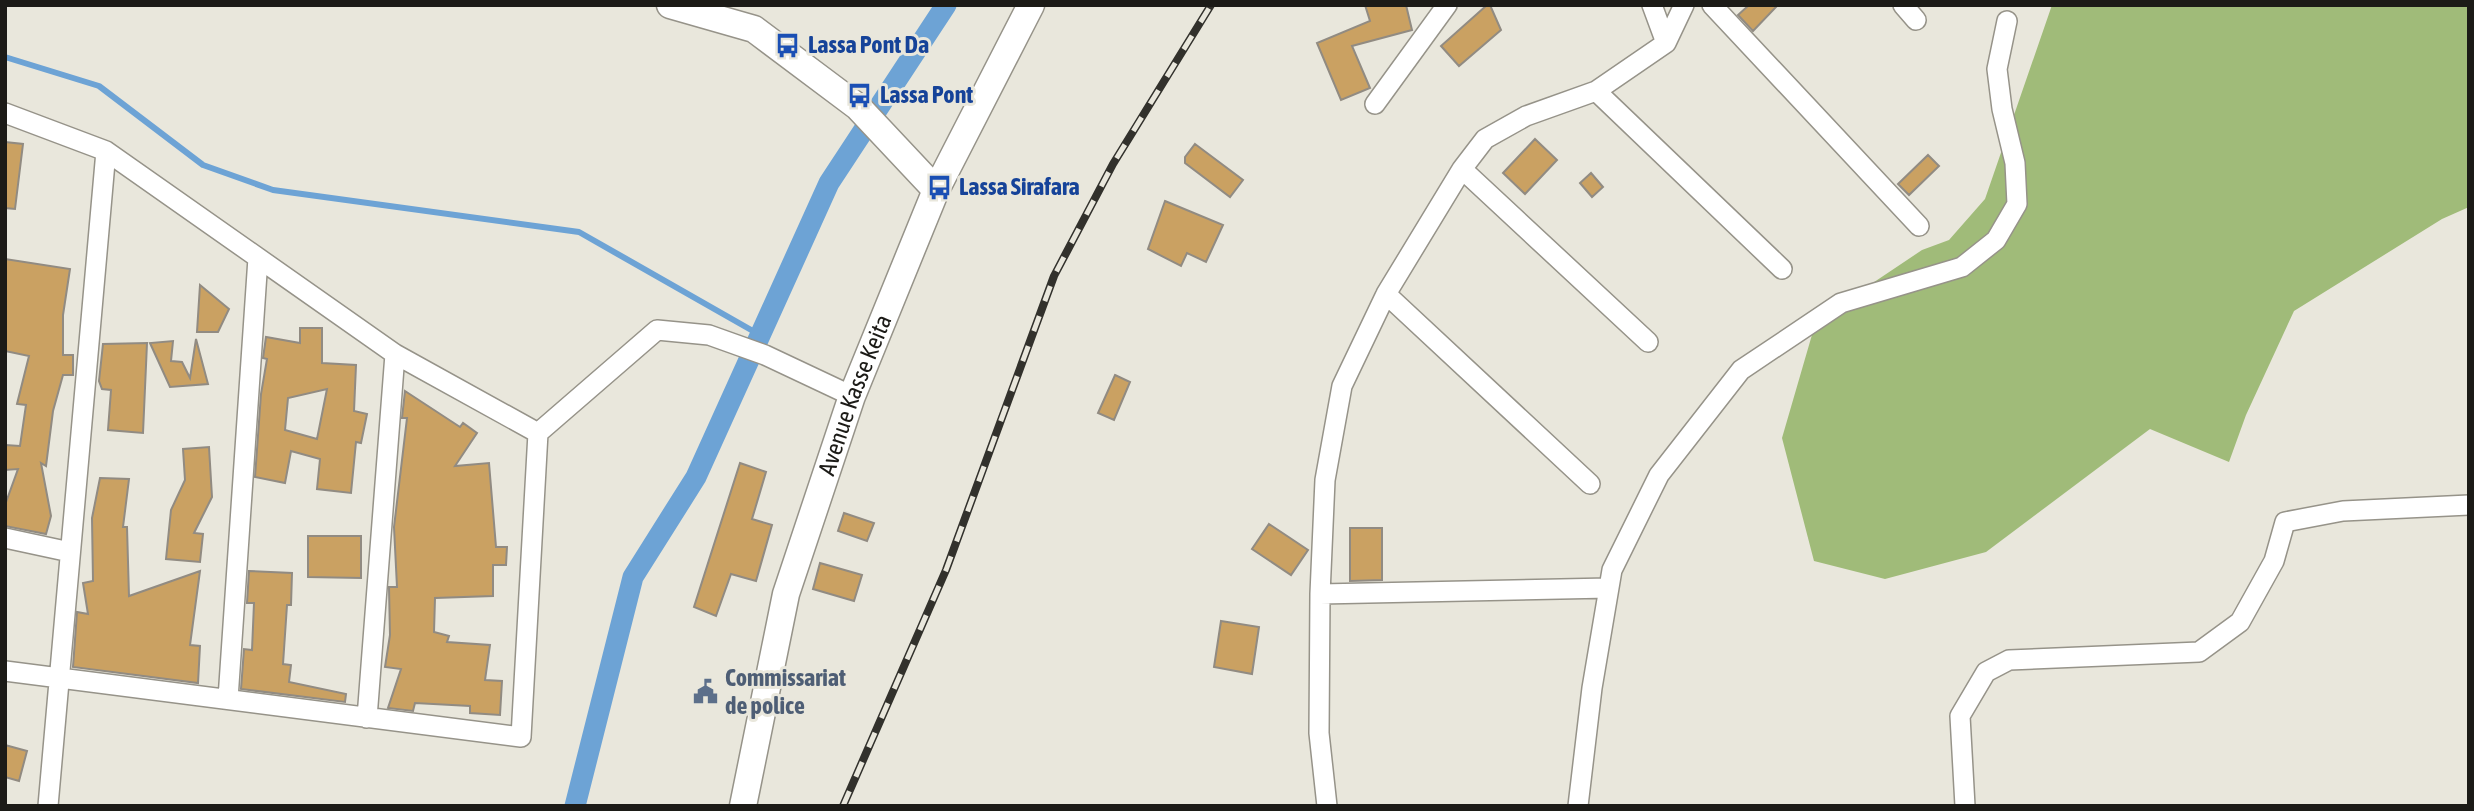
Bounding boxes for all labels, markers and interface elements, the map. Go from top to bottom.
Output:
bus stop icon: Lassa Pont Da [774,31,802,59]
place label: Lassa Pont Da [808,31,929,58]
bus stop icon: Lassa Pont [846,81,874,109]
place label: Lassa Pont [880,81,973,108]
bus stop icon: Lassa Sirafara [925,173,953,201]
place label: Lassa Sirafara [959,173,1080,200]
street label: Avenue Kasse Keita [813,311,897,478]
place label: Commissariat de police [725,664,846,719]
public building icon: Commissariat de police [691,678,719,706]

